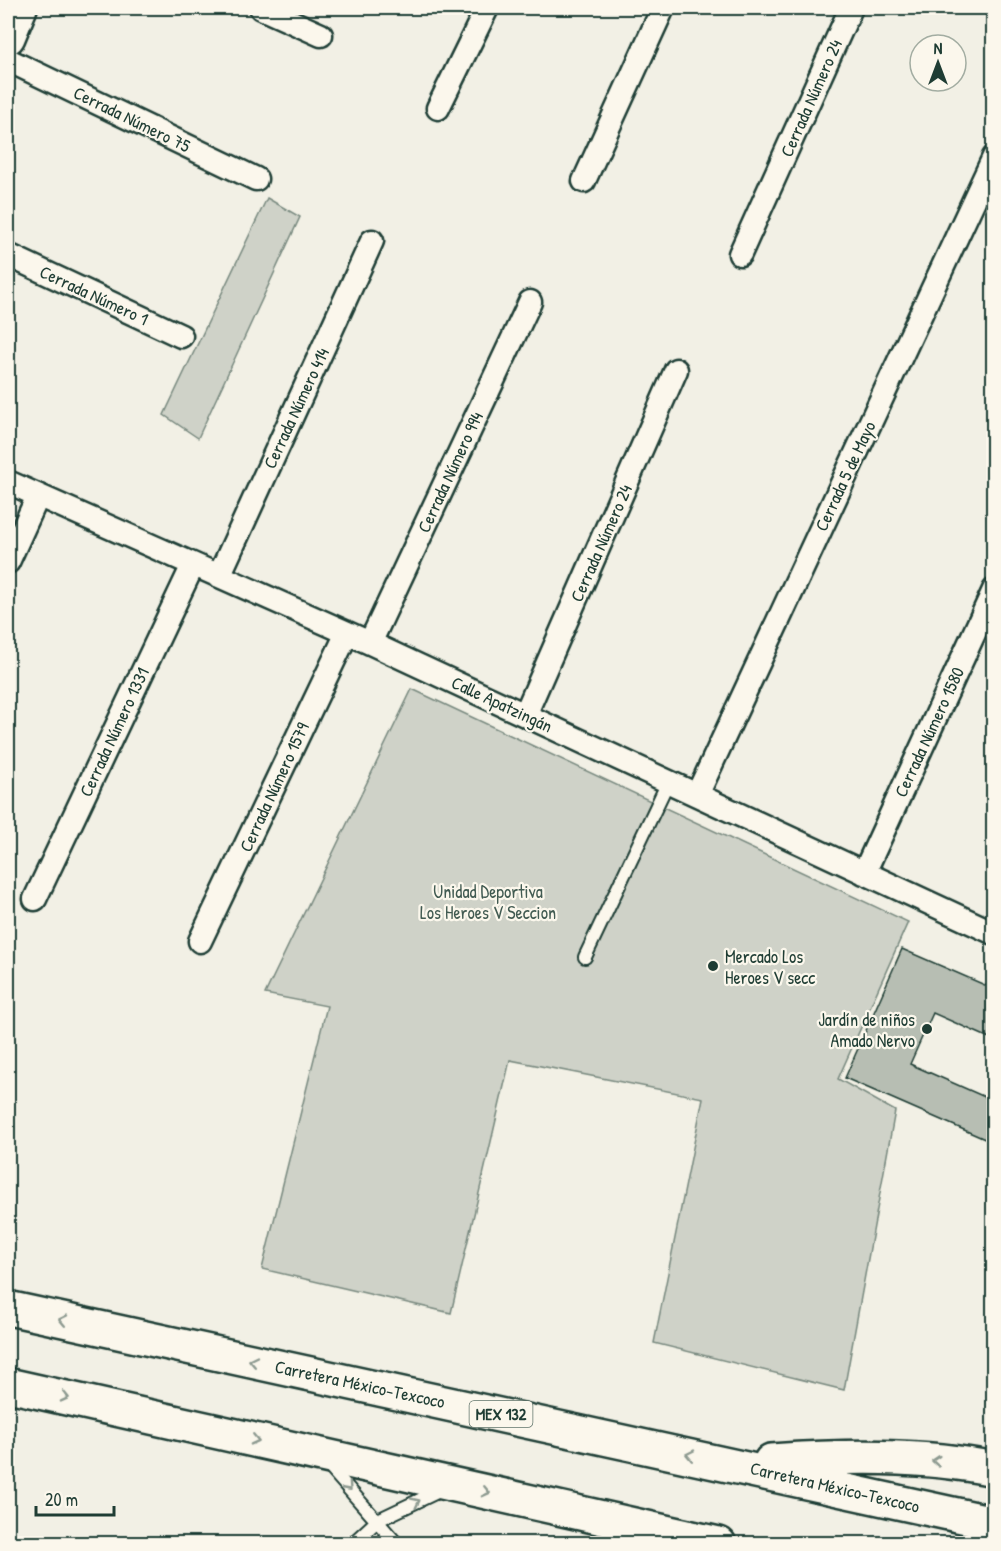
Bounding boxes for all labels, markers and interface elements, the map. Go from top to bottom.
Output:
north arrow [908,33,968,93]
street label: Cerrada Número 24 [774,35,848,161]
text: N [934,37,943,59]
street label: Cerrada Número 75 [69,80,195,158]
street label: Cerrada Número 1 [36,259,152,331]
street label: Cerrada Número 414 [257,343,335,473]
street label: Cerrada Número 994 [411,407,489,536]
street label: Cerrada 5 de Mayo [809,417,881,535]
street label: Cerrada Número 24 [564,480,638,606]
street label: Cerrada Número 1331 [73,663,155,801]
street label: Cerrada Número 1580 [888,663,970,801]
street label: Calle Apatzingán [447,670,557,738]
street label: Cerrada Número 1579 [233,718,315,856]
park label: Unidad Deportiva Los Heroes V Seccion [420,879,556,925]
place label: Mercado Los Heroes V secc [725,944,815,990]
marker: Mercado Los Heroes V secc [706,959,720,973]
place label: Jardín de niños Amado Nervo [818,1007,915,1053]
marker: Jardín de niños Amado Nervo [920,1022,934,1036]
one-way arrow [58,1314,68,1327]
street label: Carretera México-Texcoco [273,1354,447,1414]
one-way arrow [249,1355,259,1368]
one-way arrow [59,1390,69,1403]
road number: MEX 132 [470,1401,532,1427]
one-way arrow [250,1432,260,1445]
one-way arrow [686,1449,696,1462]
street label: Carretera México-Texcoco [748,1455,922,1519]
one-way arrow [931,1455,940,1468]
scale bar [36,1479,114,1517]
one-way arrow [341,1480,352,1491]
one-way arrow [481,1484,491,1497]
text: 20 m [45,1487,78,1512]
one-way arrow [409,1498,420,1510]

